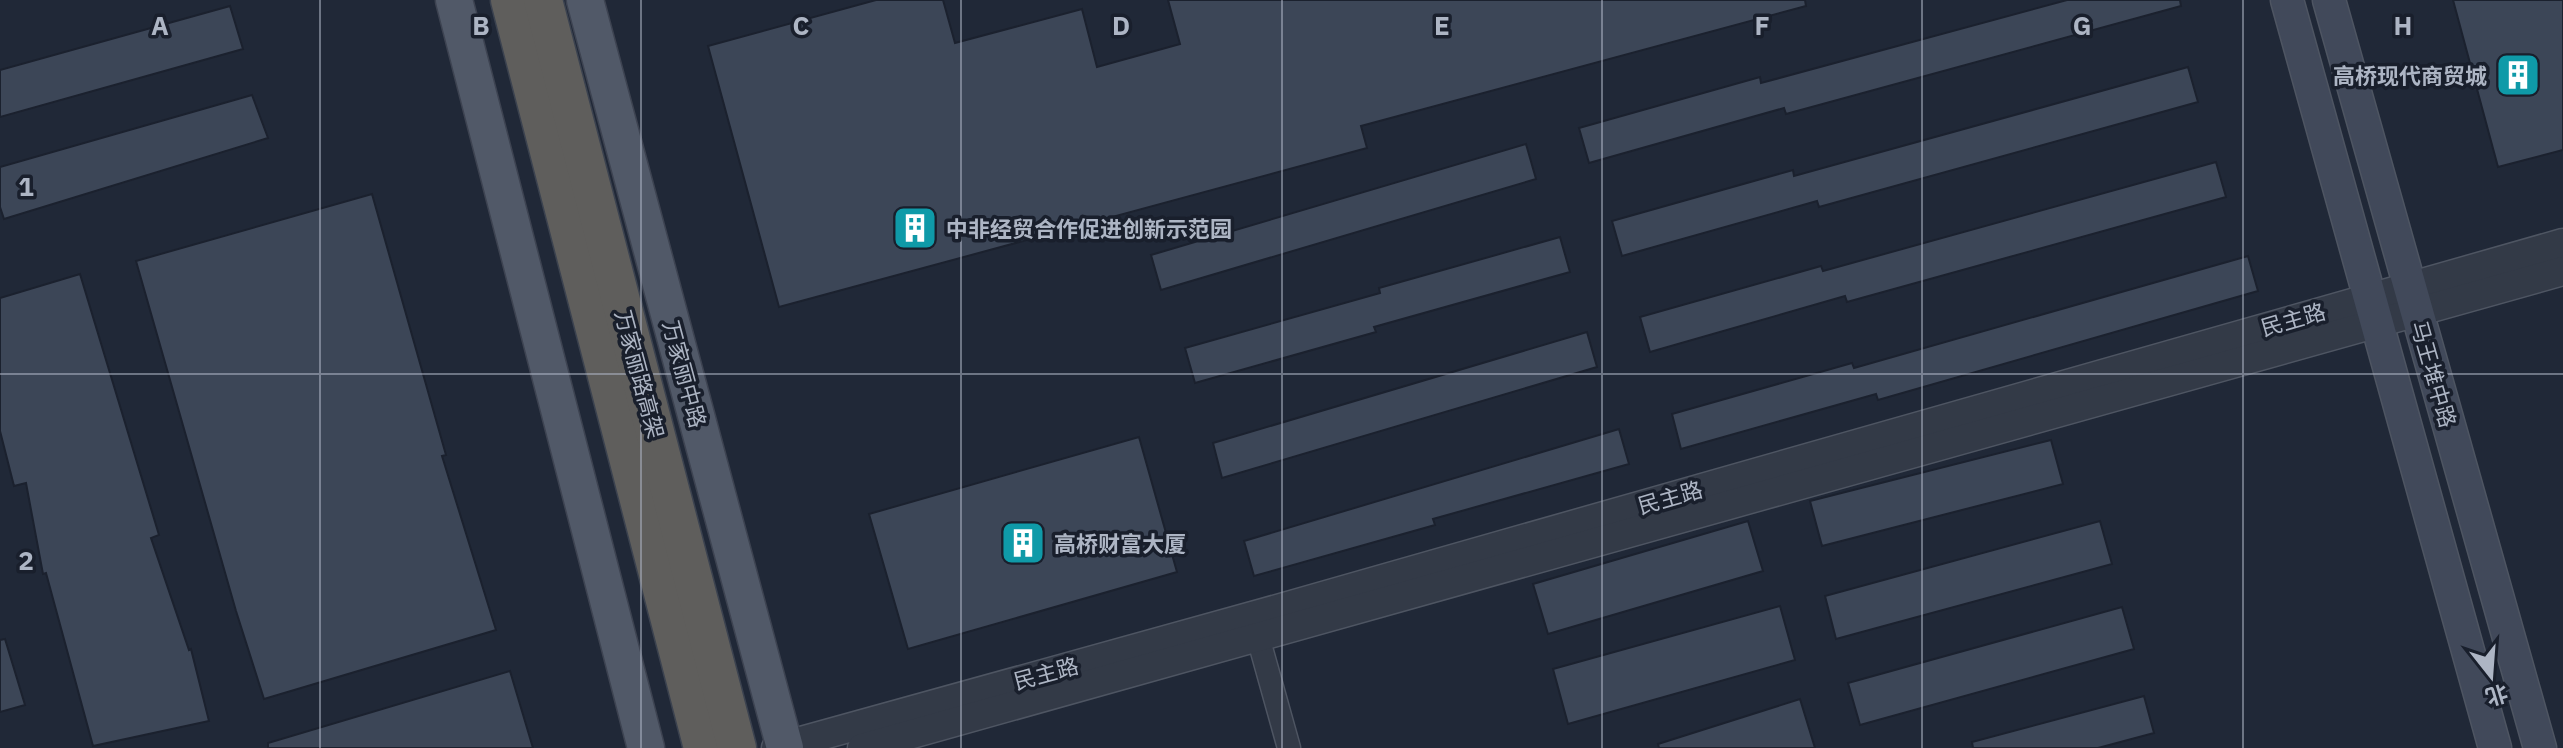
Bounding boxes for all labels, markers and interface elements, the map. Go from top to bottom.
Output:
text: A [151,8,169,42]
text: B [472,8,490,42]
text: C [793,8,810,42]
text: D [1112,8,1130,42]
text: E [1434,8,1450,42]
text: F [1754,8,1770,42]
text: G [2073,8,2091,42]
text: H [2394,8,2412,42]
building icon: 高桥现代商贸城 [2494,51,2542,99]
place label: 高桥现代商贸城 [2333,61,2487,90]
text: 1 [18,169,34,203]
building icon: 中非经贸合作促进创新示范园 [891,204,939,252]
place label: 中非经贸合作促进创新示范园 [946,214,1232,243]
street label: 民主路 [2257,296,2329,342]
street label: 万家丽路高架 [609,306,671,442]
street label: 万家丽中路 [657,317,713,431]
street label: 马王堆中路 [2405,317,2463,431]
street label: 民主路 [1634,474,1706,520]
building icon: 高桥财富大厦 [999,519,1047,567]
place label: 高桥财富大厦 [1054,529,1186,558]
text: 2 [18,543,34,577]
north arrow [2451,636,2531,716]
street label: 民主路 [1010,650,1082,696]
text: 北 [2482,679,2512,713]

